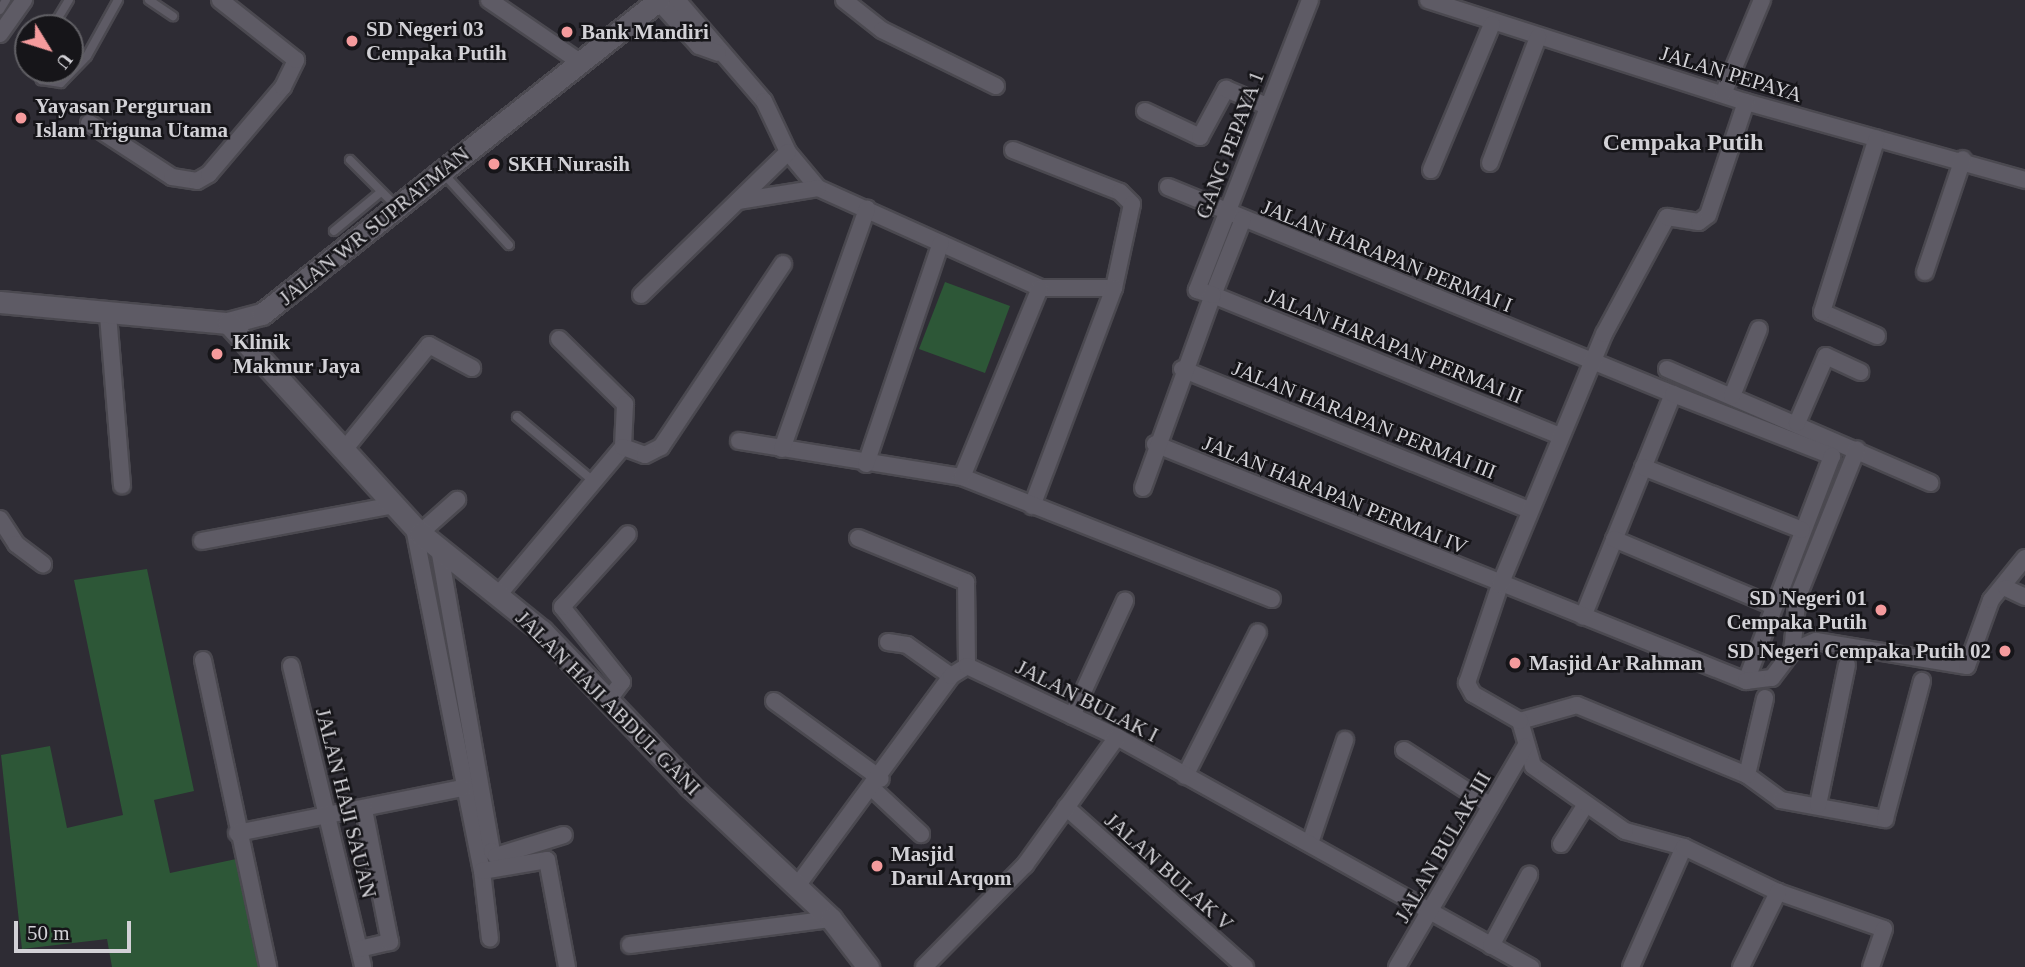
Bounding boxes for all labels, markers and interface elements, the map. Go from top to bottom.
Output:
north arrow [14,14,84,84]
place label: SD Negeri 03 Cempaka Putih [366,16,507,66]
place label: Bank Mandiri [581,19,709,45]
marker: Bank Mandiri [559,24,575,40]
marker: SD Negeri 03 Cempaka Putih [344,33,360,49]
street label: JALAN PEPAYA [1657,40,1805,108]
text: U [52,49,77,73]
street label: GANG PEPAYA 1 [1190,67,1270,223]
place label: Yayasan Perguruan Islam Triguna Utama [35,93,228,143]
marker: Yayasan Perguruan Islam Triguna Utama [13,110,29,126]
district label: Cempaka Putih [1603,129,1763,157]
street label: JALAN WR SUPRATMAN [274,141,474,311]
place label: SKH Nurasih [508,151,630,177]
marker: SKH Nurasih [486,156,502,172]
street label: JALAN HARAPAN PERMAI I [1258,194,1516,318]
street label: JALAN HARAPAN PERMAI II [1262,283,1526,409]
place label: Klinik Makmur Jaya [233,329,361,379]
marker: Klinik Makmur Jaya [207,344,227,364]
street label: JALAN HARAPAN PERMAI III [1228,355,1500,485]
street label: JALAN HARAPAN PERMAI IV [1199,430,1471,560]
place label: SD Negeri 01 Cempaka Putih [1726,585,1867,635]
marker: SD Negeri 01 Cempaka Putih [1873,602,1889,618]
street label: JALAN HAJI ABDUL GANI [510,605,706,801]
place label: SD Negeri Cempaka Putih 02 [1727,638,1991,664]
marker: SD Negeri Cempaka Putih 02 [1997,643,2013,659]
place label: Masjid Ar Rahman [1529,650,1704,676]
street label: JALAN BULAK I [1012,654,1162,748]
marker: Masjid Ar Rahman [1507,655,1523,671]
street label: JALAN HAJI SAUAN [310,705,382,901]
street label: JALAN BULAK III [1390,767,1496,927]
street label: JALAN BULAK V [1099,808,1239,936]
place label: Masjid Darul Arqom [891,841,1013,891]
marker: Masjid Darul Arqom [869,858,885,874]
scale bar [18,908,135,952]
text: 50 m [27,921,70,945]

